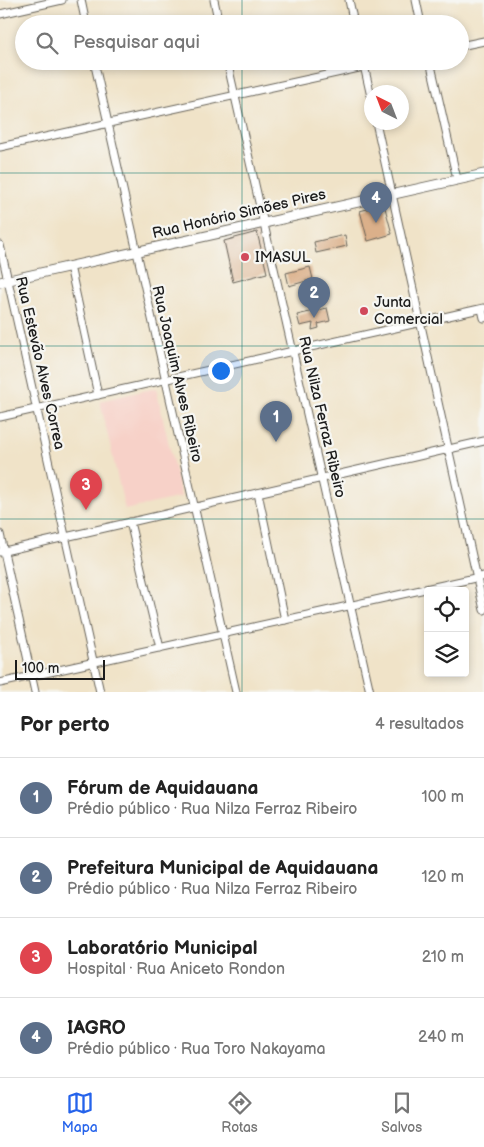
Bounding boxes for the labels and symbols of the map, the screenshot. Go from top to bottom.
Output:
north arrow [364,85,409,130]
pin: 4 [360,182,392,223]
street label: Rua Honório Simões Pires [150,185,328,243]
place label: IMASUL [255,248,311,267]
marker: IMASUL [239,251,251,263]
street label: Rua Estevão Alves Correa [11,275,69,451]
pin: 2 [298,277,330,318]
street label: Rua Joaquim Alves Ribeiro [147,284,207,464]
place label: Junta Comercial [374,293,443,329]
marker: Junta Comercial [358,305,370,317]
street label: Rua Nilza Ferraz Ribeiro [294,334,350,500]
your location [208,358,234,384]
pin: 1 [260,401,292,442]
pin: 3 [70,469,102,510]
scale bar [15,657,105,680]

